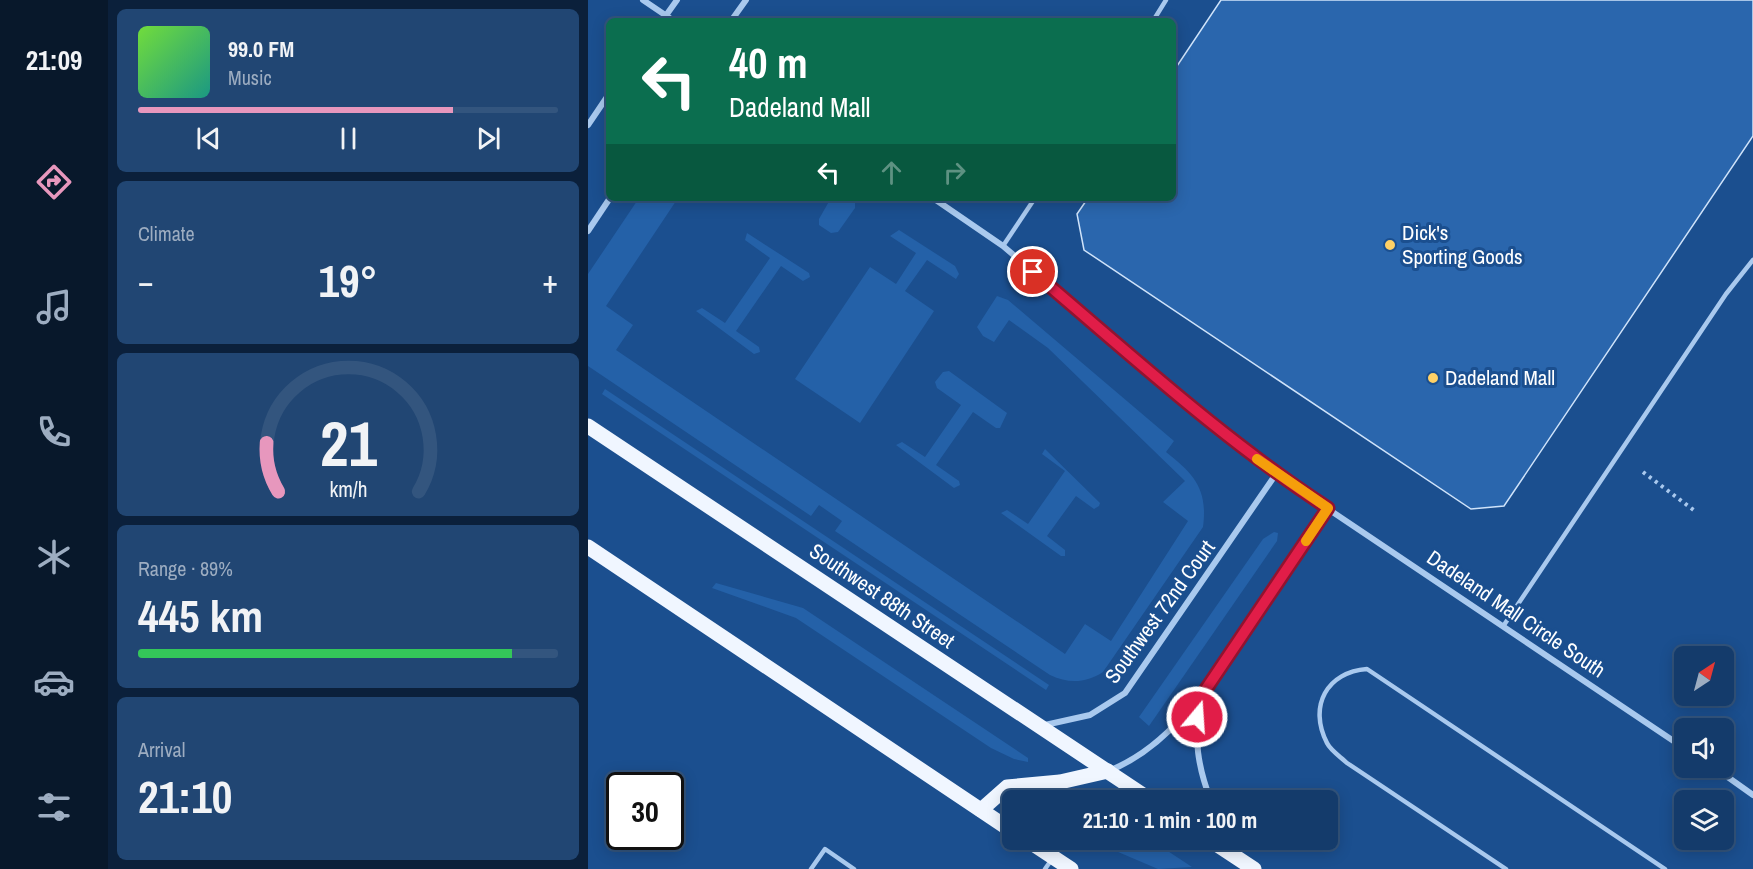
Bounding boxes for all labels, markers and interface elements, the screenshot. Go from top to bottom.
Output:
text: 99.0 FM [228,34,294,64]
text: 40 m [729,35,808,91]
text: 21:09 [26,42,82,78]
icon: left [630,42,708,120]
text: Music [228,64,272,91]
text: Dadeland Mall [729,89,871,125]
icon: previous [192,122,225,155]
icon: pause [332,122,365,155]
icon: next [472,122,505,155]
icon: left [812,156,845,189]
icon: ahead [875,156,908,189]
icon: right [938,156,971,189]
icon: directions [33,161,75,203]
place label: Dick's Sporting Goods [1402,218,1523,271]
text: Climate [138,220,195,247]
marker: Dick's Sporting Goods [1383,238,1397,252]
pin [1007,246,1058,297]
text: 19° [318,250,378,311]
icon: arrive [1016,255,1049,288]
text: − [138,259,154,303]
text: + [542,259,558,303]
icon: music [33,286,75,328]
place label: Dadeland Mall [1445,363,1555,392]
marker: Dadeland Mall [1426,371,1440,385]
text: 21 [320,401,377,485]
icon: phone [33,411,75,453]
text: km/h [329,475,367,504]
street label: Southwest 72nd Court [1098,534,1222,689]
icon: climate [33,536,75,578]
street label: Southwest 88th Street [804,536,961,655]
street label: Dadeland Mall Circle South [1421,543,1611,684]
text: Range · 89% [138,555,233,582]
text: 445 km [138,585,263,646]
north arrow [1674,646,1734,706]
map controls [1674,646,1734,850]
icon: car [33,661,75,703]
position arrow [1165,685,1229,749]
button: sound [1674,718,1734,778]
text: Arrival [138,736,185,763]
text: 21:10 [138,766,232,827]
speed limit sign: 30 [606,772,684,850]
icon: filters [33,786,75,828]
button: layers [1674,790,1734,850]
text: 21:10 · 1 min · 100 m [1083,805,1257,835]

